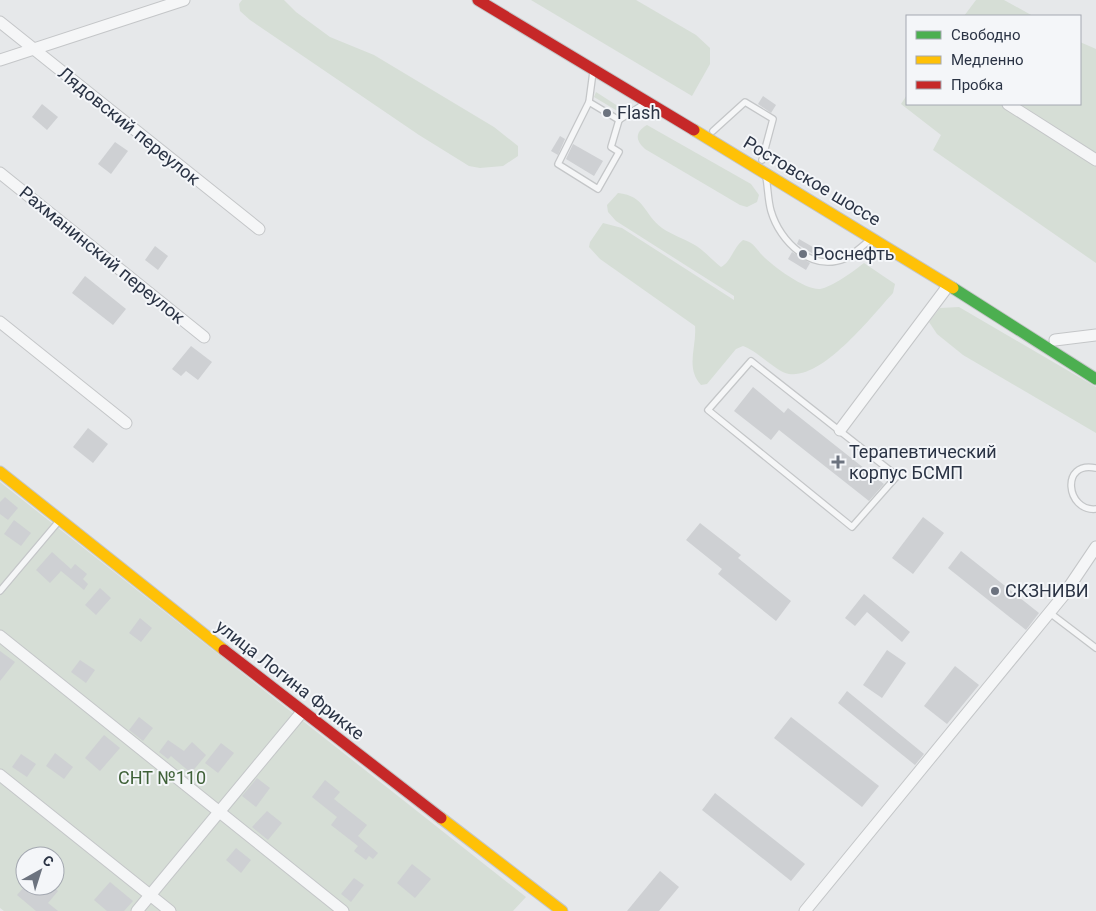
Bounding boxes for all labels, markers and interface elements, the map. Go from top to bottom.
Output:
legend [906,15,1081,105]
text: Свободно [951,26,1020,44]
text: Медленно [951,51,1024,69]
street label: Лядовский переулок [54,62,205,189]
text: Пробка [951,76,1003,94]
place label: Flash [617,102,660,123]
marker: Flash [601,107,613,119]
street label: Ростовское шоссе [740,131,885,230]
street label: Рахманинский переулок [15,181,189,328]
place label: Роснефть [813,243,895,264]
marker: Роснефть [797,248,809,260]
place label: Терапевтический корпус БСМП [849,441,997,483]
marker: Терапевтический корпус БСМП [831,455,845,469]
place label: СКЗНИВИ [1005,580,1089,601]
marker: СКЗНИВИ [989,585,1001,597]
street label: улица Логина Фрикке [212,615,369,744]
park label: СНТ №110 [118,767,206,788]
north arrow [15,846,65,896]
text: С [40,852,57,870]

